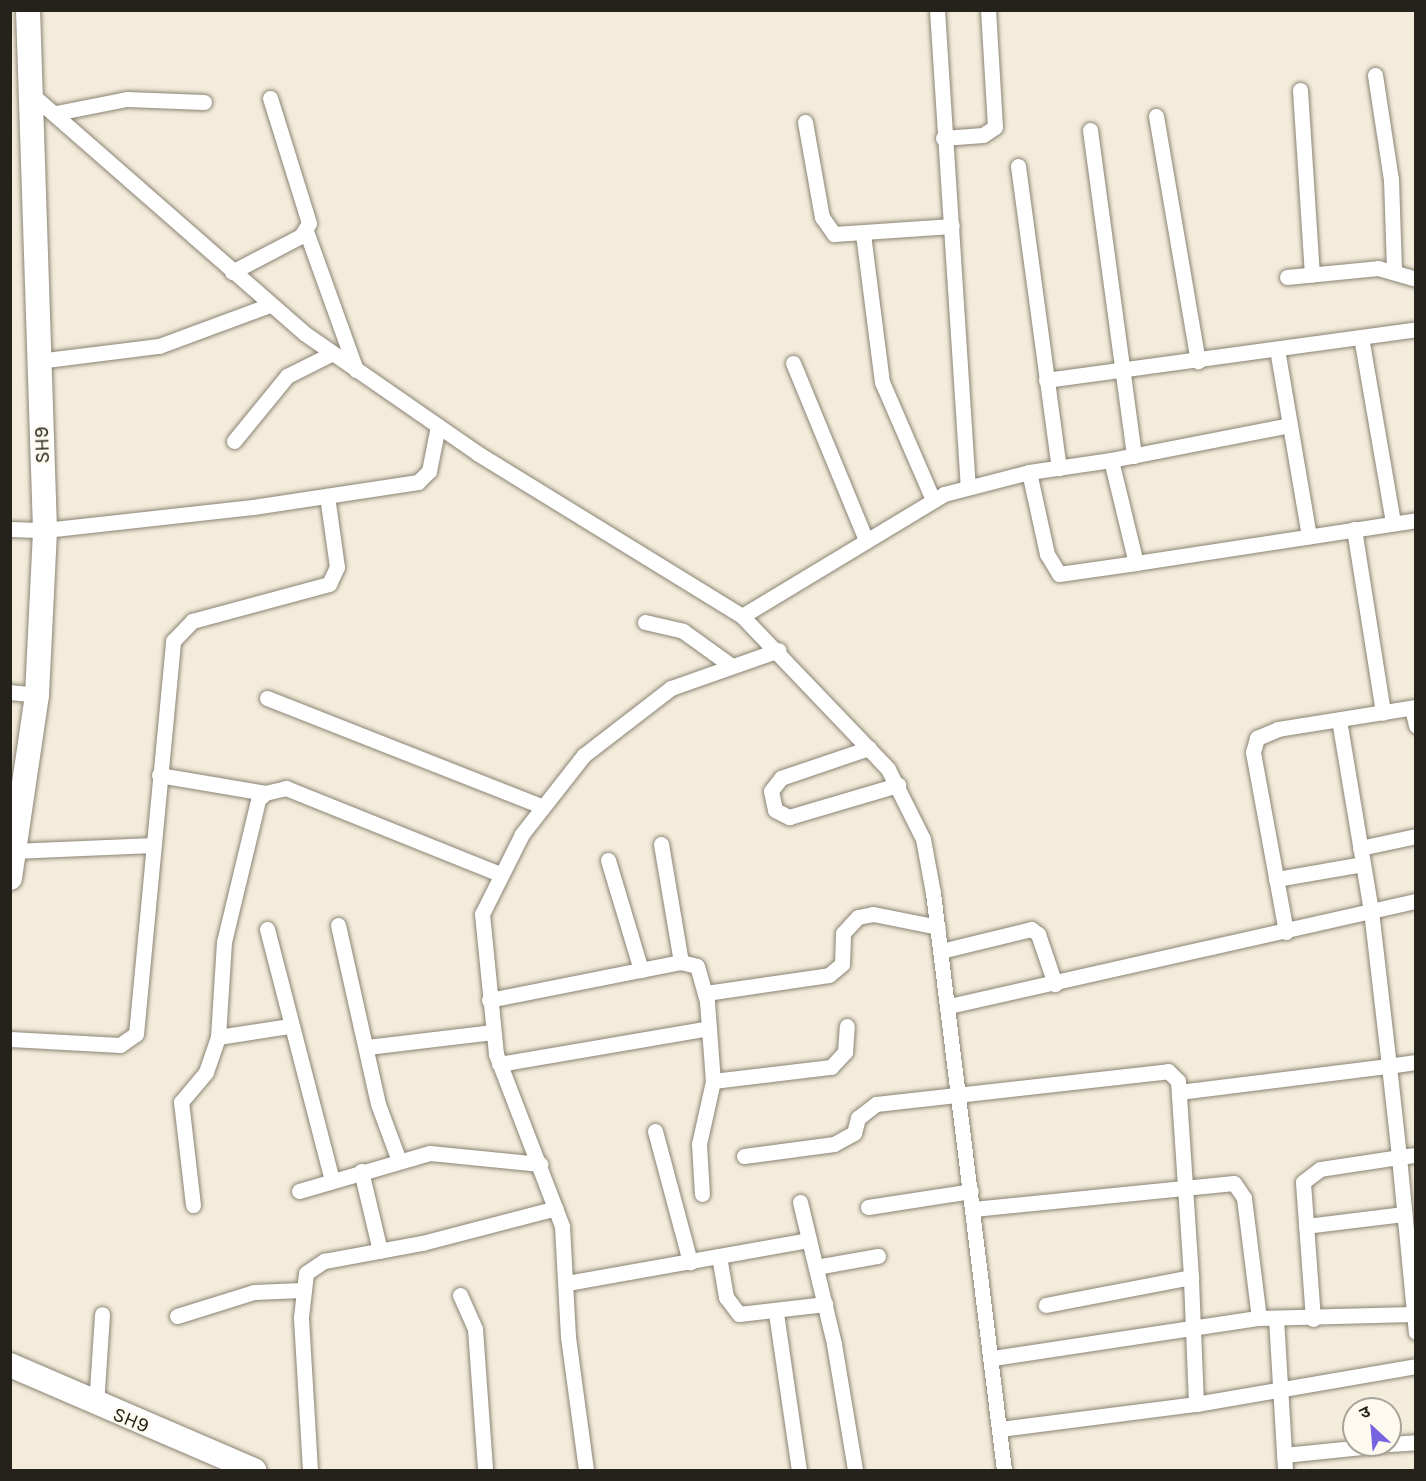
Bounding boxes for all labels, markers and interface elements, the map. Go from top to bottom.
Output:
street label: SH9 [29,426,55,464]
north arrow [1342,1397,1402,1457]
street label: SH9 [109,1402,153,1438]
text: उ [1356,1402,1373,1423]

